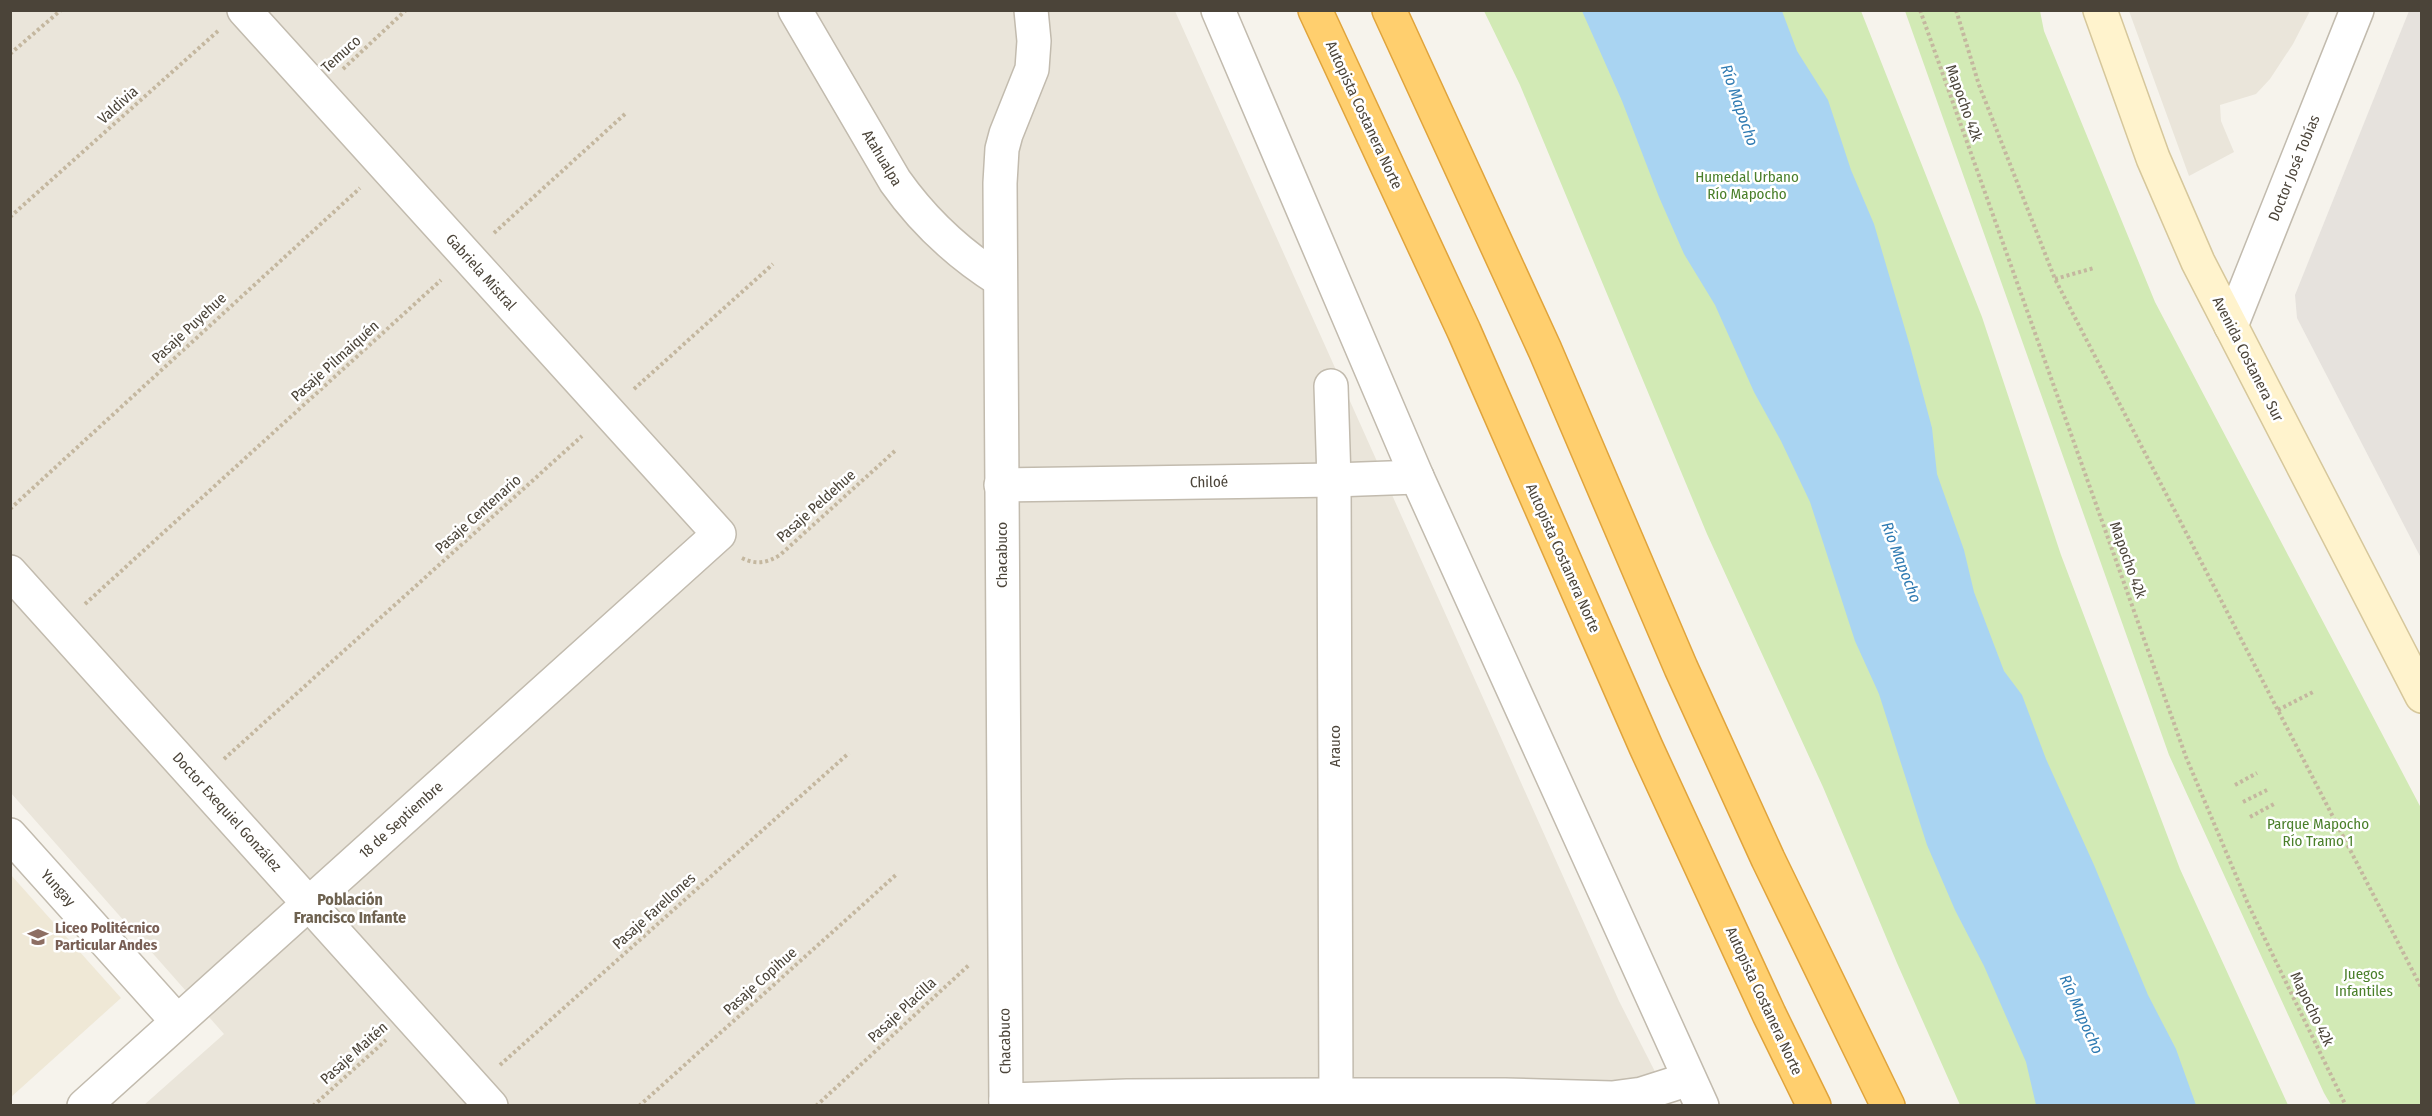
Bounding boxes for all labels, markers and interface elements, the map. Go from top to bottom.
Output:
street label: Temuco [318,32,365,76]
street label: Autopista Costanera Norte [1322,38,1406,192]
water label: Río Mapocho [1717,62,1762,148]
street label: Mapocho 42k [1942,62,1986,144]
street label: Valdivia [94,82,142,128]
street label: Doctor José Tobías [2264,112,2324,224]
street label: Atahualpa [858,127,906,189]
park label: Humedal Urbano Río Mapocho [1695,168,1799,203]
street label: Gabriela Mistral [442,230,520,314]
street label: Pasaje Puyehue [148,289,230,367]
street label: Avenida Costanera Sur [2209,294,2288,425]
street label: Pasaje Pilmaiquén [287,317,383,405]
street label: Pasaje Peldehue [773,466,859,546]
street label: Pasaje Centenario [431,471,525,557]
street label: Chiloé [1190,473,1228,491]
street label: Autopista Costanera Norte [1522,481,1604,635]
water label: Río Mapocho [1877,519,1926,605]
street label: Mapocho 42k [2106,519,2150,601]
street label: Chacabuco [993,522,1011,588]
street label: Arauco [1326,725,1344,767]
street label: Doctor Exequiel González [169,749,285,875]
street label: 18 de Septiembre [355,778,447,862]
park label: Parque Mapocho Río Tramo 1 [2267,815,2369,850]
street label: Yungay [37,866,79,910]
street label: Pasaje Farellones [609,869,699,953]
district label: Población Francisco Infante [294,890,406,927]
place label: Liceo Politécnico Particular Andes [55,919,160,954]
street label: Autopista Costanera Norte [1722,924,1806,1078]
school or university icon: Liceo Politécnico Particular Andes [26,925,50,949]
street label: Pasaje Copihue [720,943,800,1019]
park label: Juegos Infantiles [2335,965,2393,1000]
street label: Mapocho 42k [2286,969,2338,1049]
water label: Río Mapocho [2056,972,2107,1057]
street label: Pasaje Placilla [864,974,940,1046]
street label: Chacabuco [995,1008,1015,1074]
street label: Pasaje Maitén [317,1018,391,1088]

